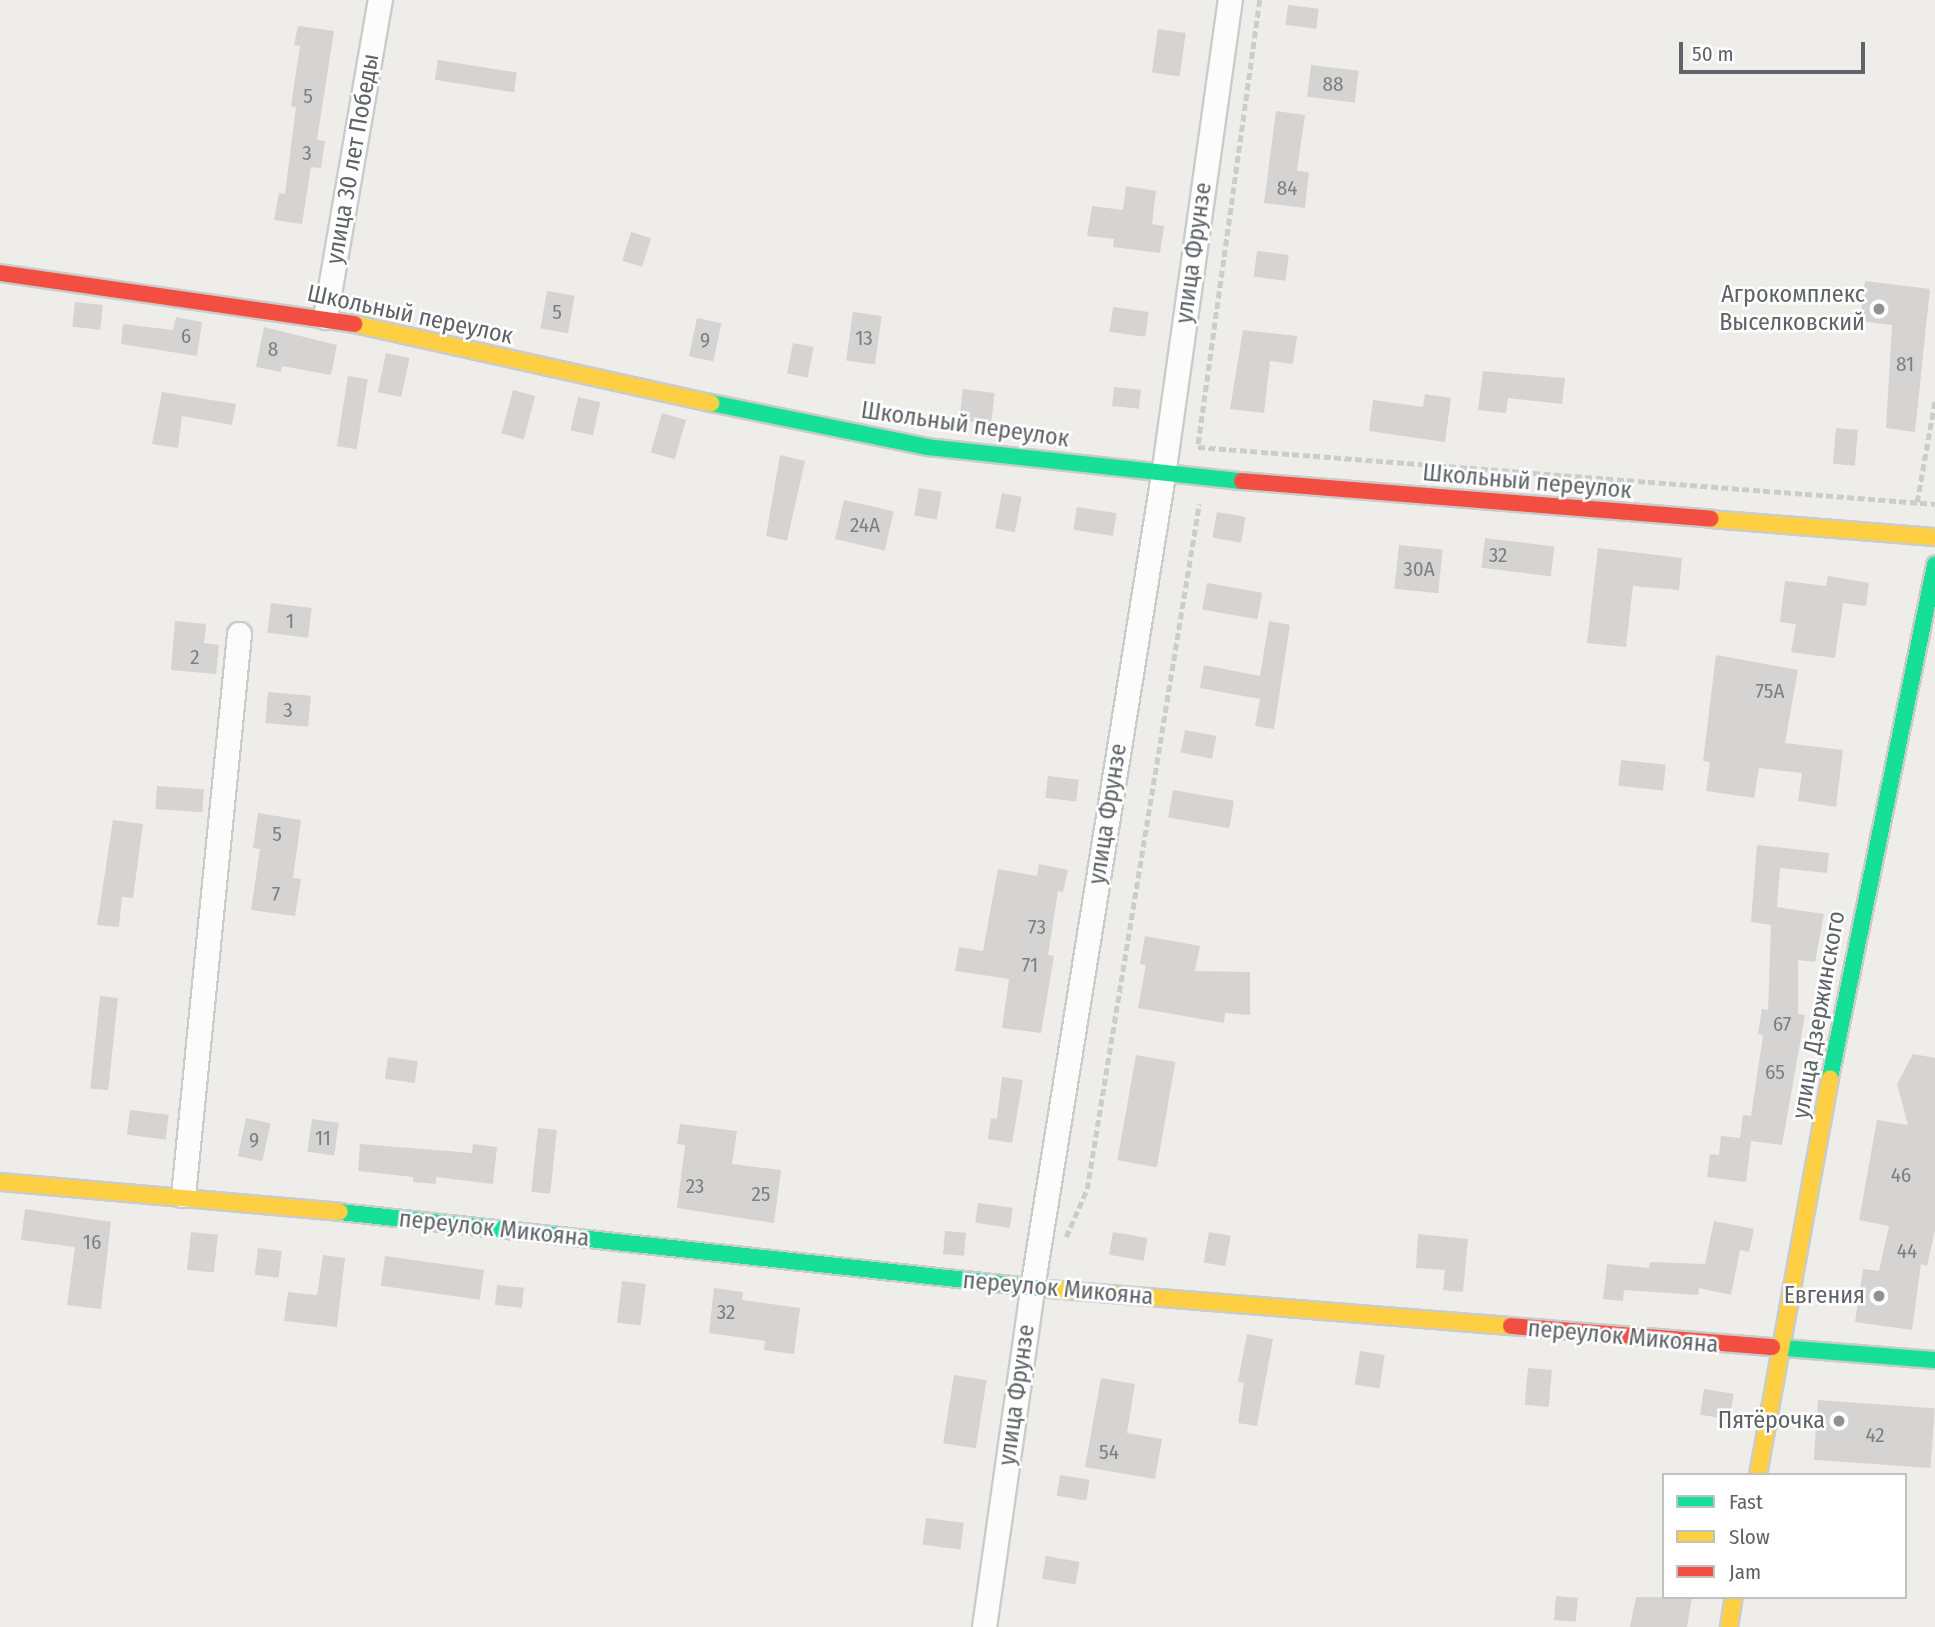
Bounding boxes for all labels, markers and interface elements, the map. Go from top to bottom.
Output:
scale bar [1683,28,1868,72]
text: 50 m [1692,41,1734,67]
street label: улица 30 лет Победы [320,52,386,266]
house number: 88 [1323,71,1343,97]
house number: 5 [303,83,313,109]
house number: 3 [302,140,312,166]
house number: 84 [1277,175,1297,201]
street label: улица Фрунзе [1170,181,1218,325]
street label: Школьный переулок [304,279,516,351]
place label: Агрокомплекс Выселковский [1719,281,1865,337]
house number: 5 [552,299,562,325]
marker: Агрокомплекс Выселковский [1871,301,1887,317]
house number: 6 [181,323,191,349]
house number: 13 [855,325,873,351]
house number: 9 [700,327,710,353]
house number: 8 [268,336,278,362]
house number: 81 [1896,351,1914,377]
street label: Школьный переулок [859,396,1071,454]
street label: Школьный переулок [1421,459,1633,505]
house number: 24А [850,512,880,538]
house number: 32 [1489,542,1507,568]
house number: 30А [1403,556,1435,582]
house number: 1 [286,608,294,634]
house number: 2 [190,644,200,670]
house number: 75А [1756,678,1784,704]
house number: 3 [283,697,293,723]
street label: улица Фрунзе [1083,742,1133,886]
house number: 5 [272,821,282,847]
house number: 7 [272,881,280,907]
street label: улица Дзержинского [1787,909,1851,1121]
house number: 73 [1028,914,1046,940]
house number: 71 [1022,952,1038,978]
house number: 67 [1773,1011,1791,1037]
house number: 65 [1765,1059,1785,1085]
house number: 11 [315,1125,331,1151]
house number: 9 [249,1127,259,1153]
house number: 46 [1891,1162,1911,1188]
house number: 23 [686,1173,704,1199]
house number: 25 [752,1181,770,1207]
street label: переулок Микояна [397,1205,591,1253]
house number: 16 [83,1229,101,1255]
house number: 44 [1897,1238,1917,1264]
street label: переулок Микояна [961,1266,1155,1312]
place label: Евгения [1784,1282,1865,1310]
marker: Евгения [1871,1288,1887,1304]
house number: 32 [717,1299,735,1325]
street label: переулок Микояна [1526,1314,1720,1360]
street label: улица Фрунзе [993,1323,1041,1467]
place label: Пятёрочка [1718,1407,1825,1435]
marker: Пятёрочка [1831,1413,1847,1429]
house number: 42 [1865,1422,1885,1448]
house number: 54 [1099,1439,1119,1465]
legend [1662,1473,1907,1599]
text: Fast [1729,1489,1763,1515]
text: Slow [1729,1524,1770,1550]
text: Jam [1729,1559,1761,1585]

